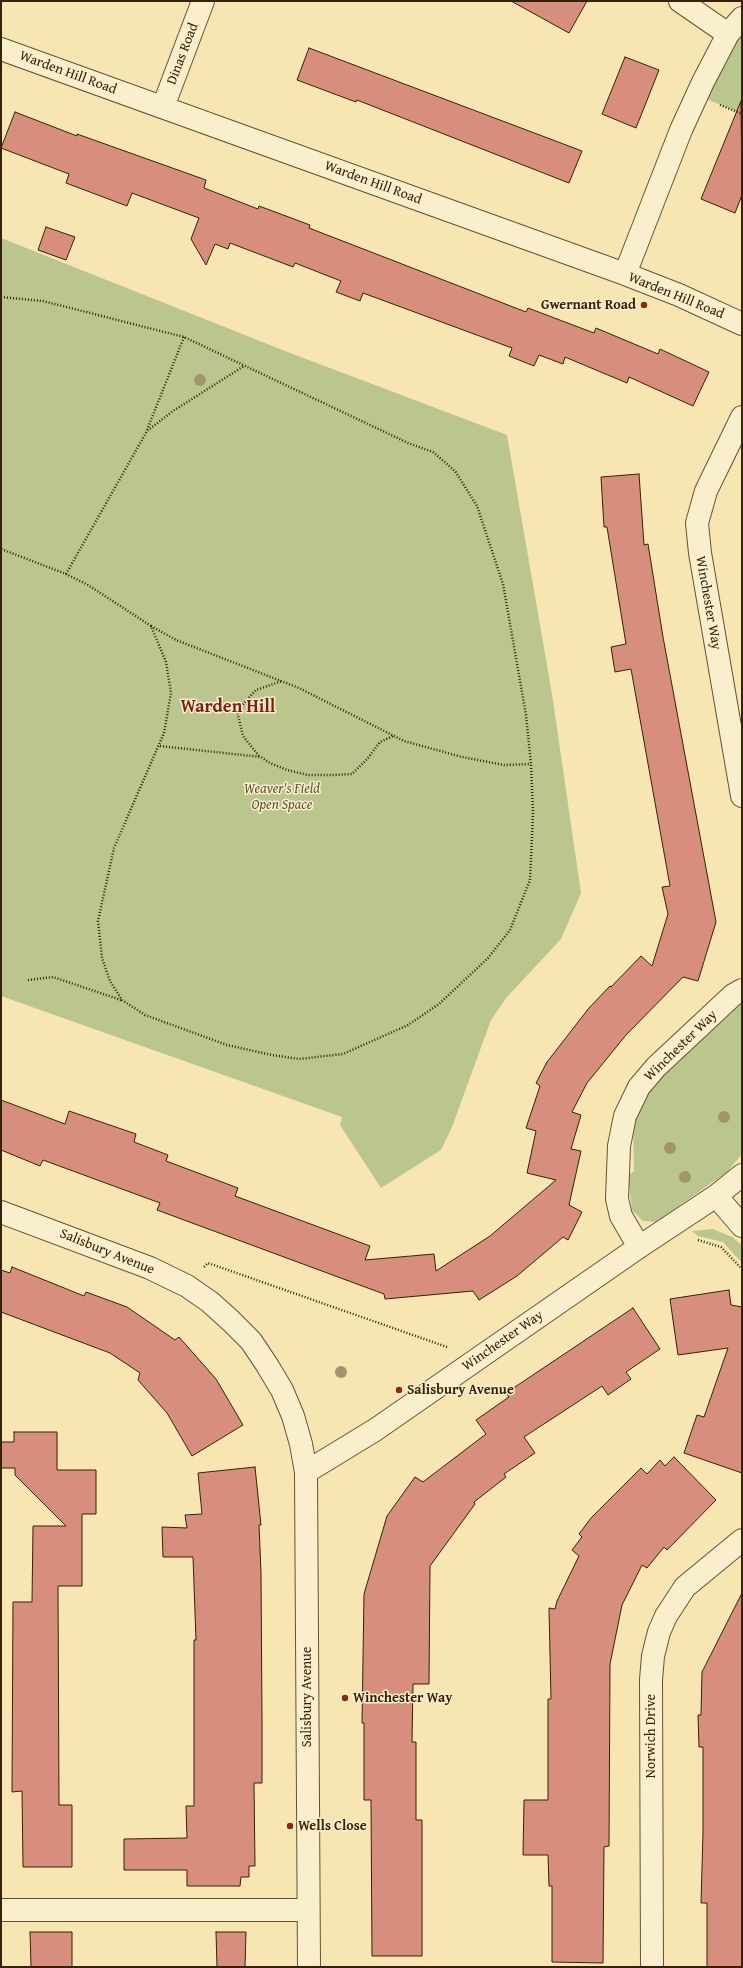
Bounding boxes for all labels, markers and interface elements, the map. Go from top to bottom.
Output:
street label: Dinas Road [164,21,202,87]
street label: Warden Hill Road [17,48,119,98]
street label: Warden Hill Road [322,158,424,208]
street label: Warden Hill Road [626,269,726,323]
place label: Gwernant Road [541,297,636,313]
marker: Gwernant Road [639,300,649,310]
street label: Winchester Way [691,555,725,651]
district label: Warden Hill [181,696,275,718]
park label: Weaver's Field Open Space [244,781,320,814]
street label: Winchester Way [641,1007,721,1085]
street label: Salisbury Avenue [57,1225,157,1279]
street label: Winchester Way [459,1307,547,1375]
place label: Salisbury Avenue [407,1382,514,1398]
marker: Salisbury Avenue [394,1385,404,1395]
street label: Salisbury Avenue [299,1647,315,1747]
place label: Winchester Way [353,1690,452,1706]
marker: Winchester Way [340,1693,350,1703]
street label: Norwich Drive [643,1694,659,1778]
place label: Wells Close [298,1818,367,1834]
marker: Wells Close [285,1821,295,1831]

